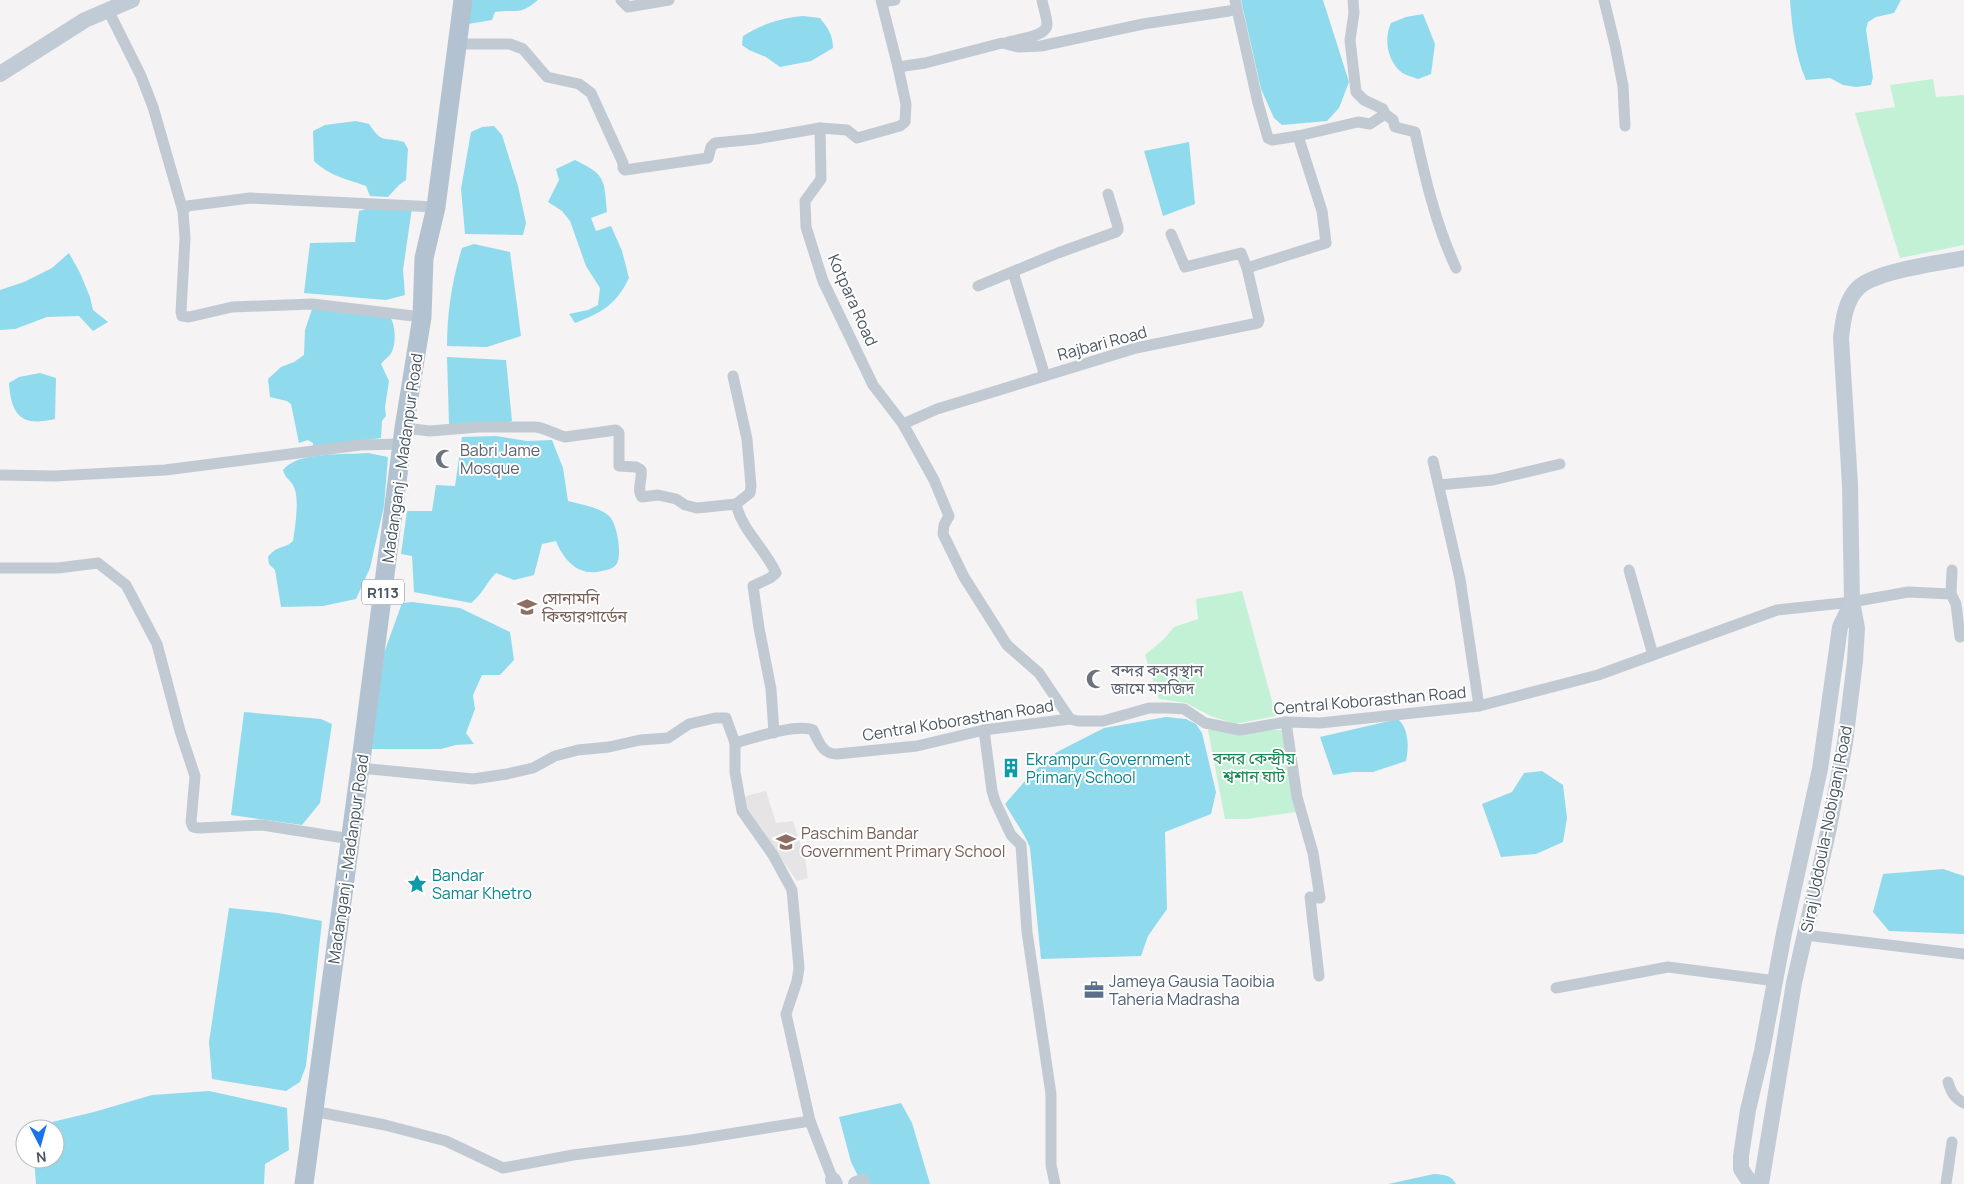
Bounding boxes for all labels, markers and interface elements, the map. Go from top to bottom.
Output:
street label: Kotpara Road [823,251,883,349]
street label: Rajbari Road [1055,320,1149,366]
street label: Madanganj - Madanpur Road [376,352,428,564]
place label: Babri Jame Mosque [460,439,540,479]
mosque icon: Babri Jame Mosque [434,448,456,470]
road number: R113 [362,580,404,604]
place label: সোনামনি কিন্ডারগার্ডেন [541,587,628,627]
school or university icon: সোনামনি কিন্ডারগার্ডেন [516,596,538,618]
place label: বন্দর কবরস্থান জামে মসজিদ [1110,659,1204,699]
mosque icon: বন্দর কবরস্থান জামে মসজিদ [1085,668,1107,690]
street label: Central Koborasthan Road [1273,681,1467,719]
street label: Central Koborasthan Road [861,694,1055,746]
street label: Siraj Uddoula-Nobiganj Road [1795,724,1857,934]
park label: বন্দর কেন্দ্রীয় শ্বশান ঘাট [1212,747,1296,787]
place label: Ekrampur Government Primary School [1026,748,1190,788]
street label: Madanganj - Madanpur Road [322,753,374,965]
building icon: Ekrampur Government Primary School [1000,757,1022,779]
place label: Paschim Bandar Government Primary School [801,822,1005,862]
school or university icon: Paschim Bandar Government Primary School [775,831,797,853]
place label: Bandar Samar Khetro [432,864,532,904]
place icon: Bandar Samar Khetro [406,873,428,895]
place label: Jameya Gausia Taoibia Taheria Madrasha [1109,970,1275,1010]
office icon: Jameya Gausia Taoibia Taheria Madrasha [1083,979,1105,1001]
north arrow [15,1119,65,1169]
text: N [35,1147,47,1167]

